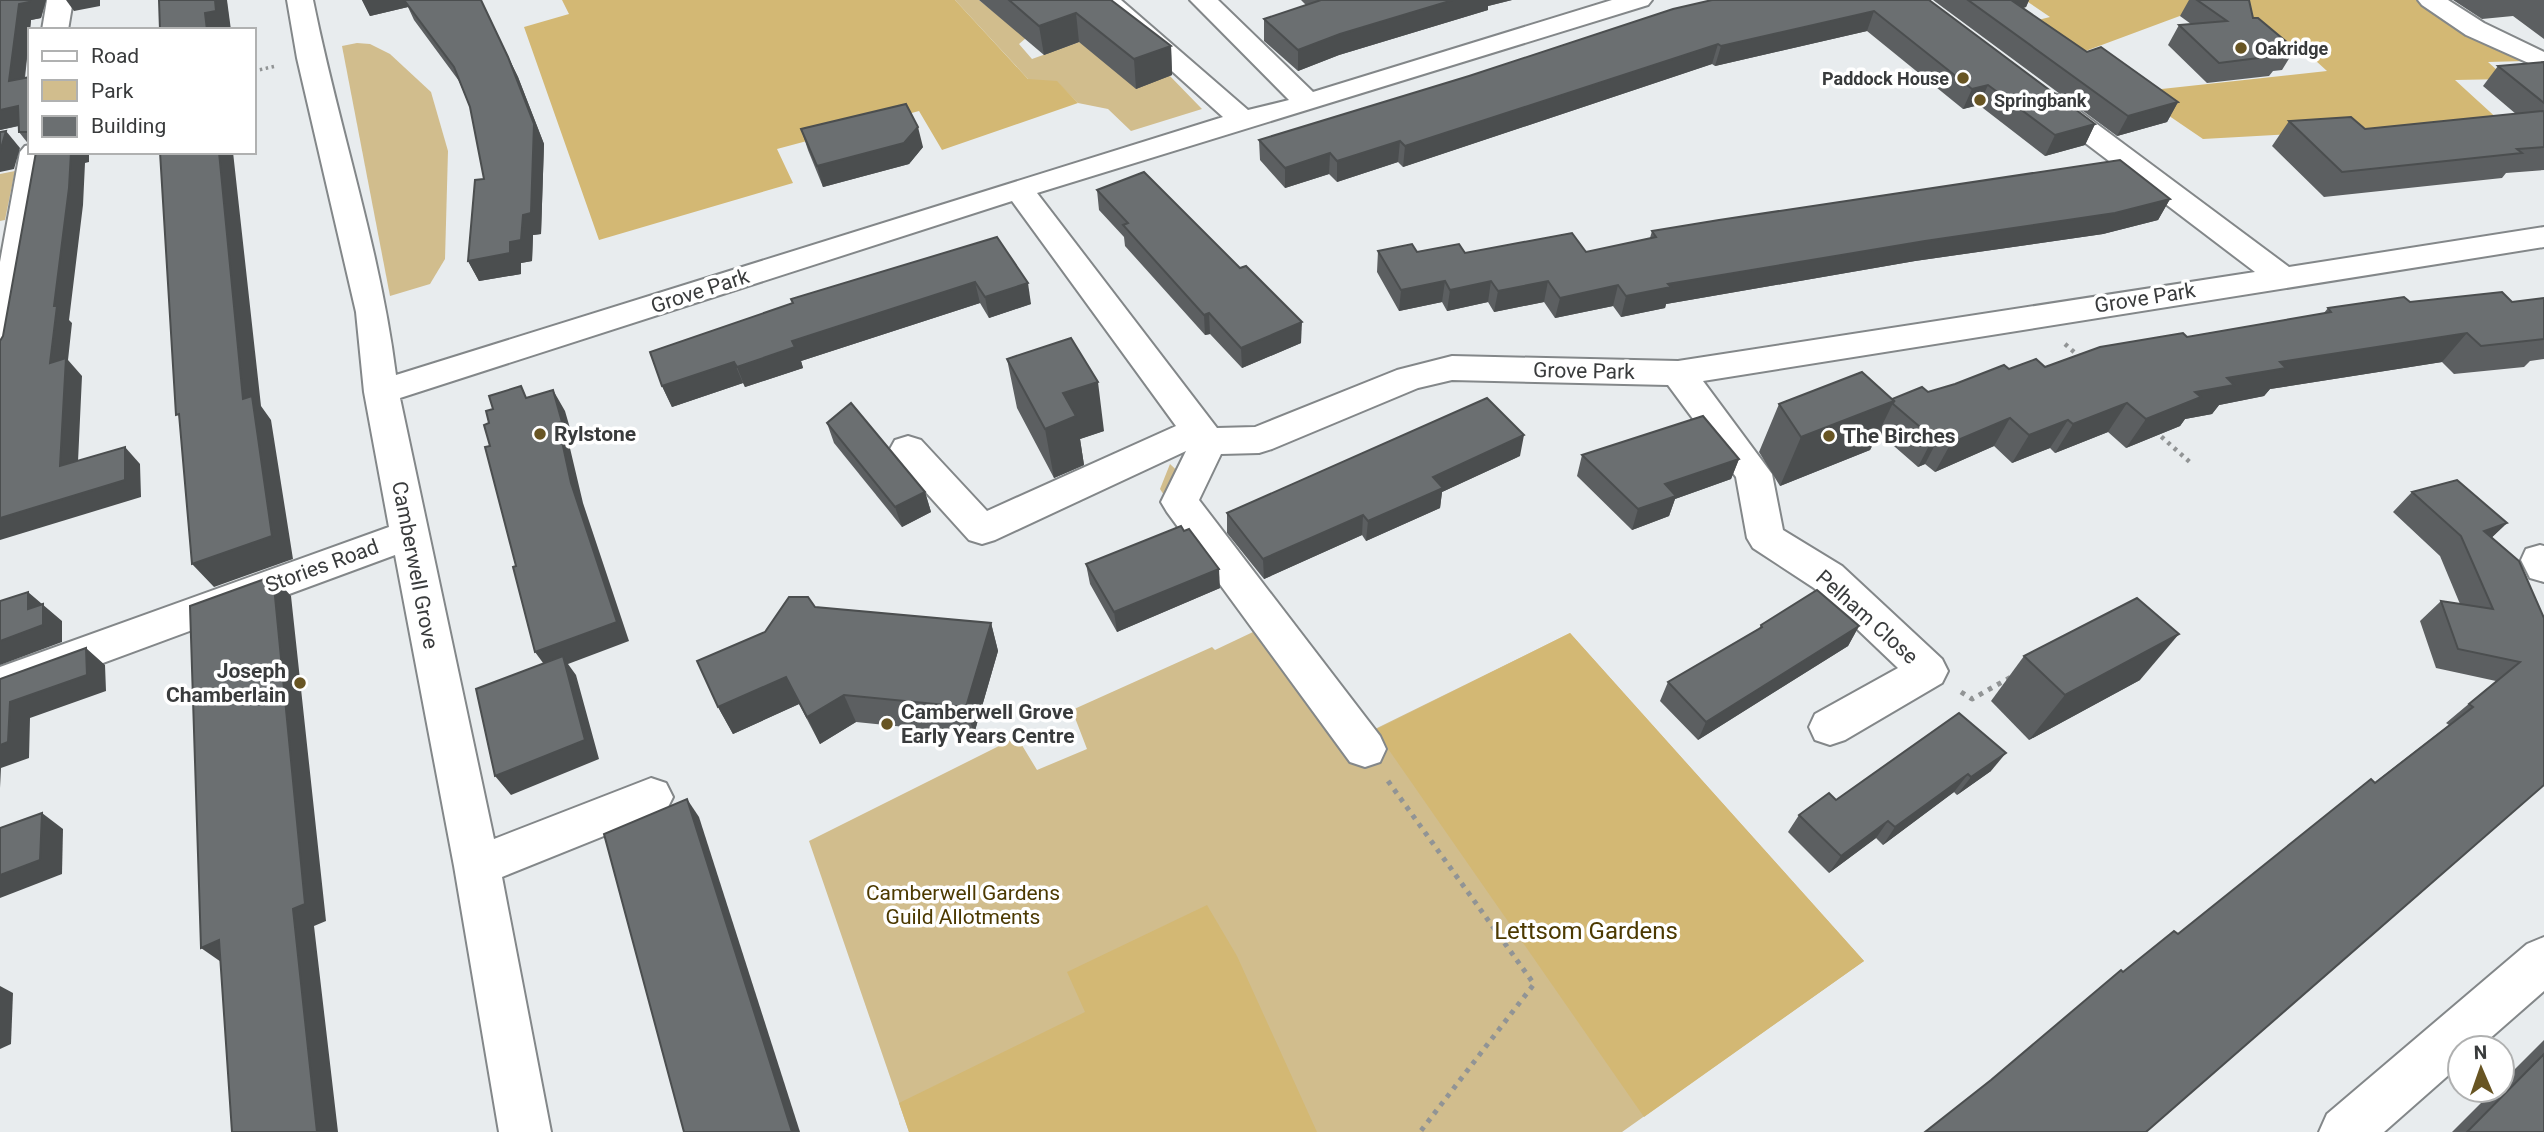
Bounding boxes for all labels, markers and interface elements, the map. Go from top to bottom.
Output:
legend [28,28,256,154]
place label: Oakridge [2255,38,2328,59]
marker: Oakridge [2233,40,2249,56]
text: Road [91,44,139,68]
place label: Paddock House [1822,68,1949,89]
marker: Paddock House [1955,70,1971,86]
text: Park [91,79,134,103]
place label: Springbank [1994,90,2087,111]
marker: Springbank [1972,92,1988,108]
text: Building [91,114,166,138]
street label: Grove Park [648,264,752,318]
street label: Grove Park [2093,278,2197,318]
street label: Grove Park [1533,358,1635,384]
place label: Rylstone [554,422,636,446]
place label: The Birches [1843,424,1956,448]
marker: Rylstone [532,426,548,442]
marker: The Birches [1821,428,1837,444]
street label: Camberwell Grove [387,479,443,651]
street label: Stories Road [262,534,382,598]
street label: Pelham Close [1811,565,1923,669]
place label: Joseph Chamberlain [166,659,286,707]
marker: Joseph Chamberlain [292,675,308,691]
place label: Camberwell Grove Early Years Centre [901,700,1075,748]
marker: Camberwell Grove Early Years Centre [879,716,895,732]
park label: Camberwell Gardens Guild Allotments [866,881,1060,929]
park label: Lettsom Gardens [1494,917,1678,945]
north arrow [2446,1034,2516,1104]
text: N [2473,1041,2488,1064]

